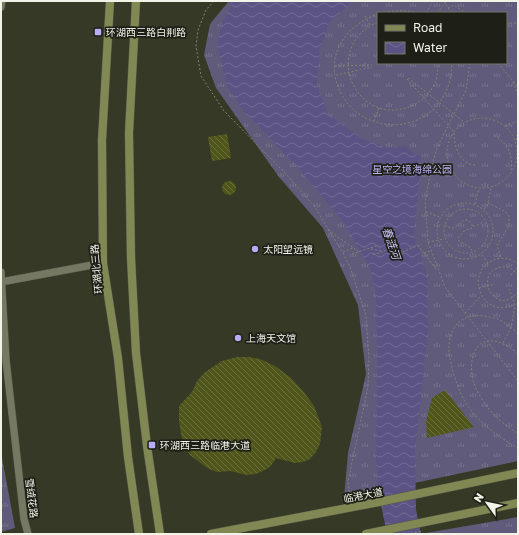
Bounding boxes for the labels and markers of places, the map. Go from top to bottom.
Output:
place label: 环湖西三路白荆路 [106,26,186,38]
marker: 环湖西三路白荆路 [93,27,103,37]
place label: 太阳望远镜 [263,243,313,255]
marker: 太阳望远镜 [250,244,260,254]
place label: 上海天文馆 [246,332,296,344]
marker: 上海天文馆 [233,333,243,343]
place label: 环湖西三路临港大道 [160,439,250,451]
marker: 环湖西三路临港大道 [147,440,157,450]

